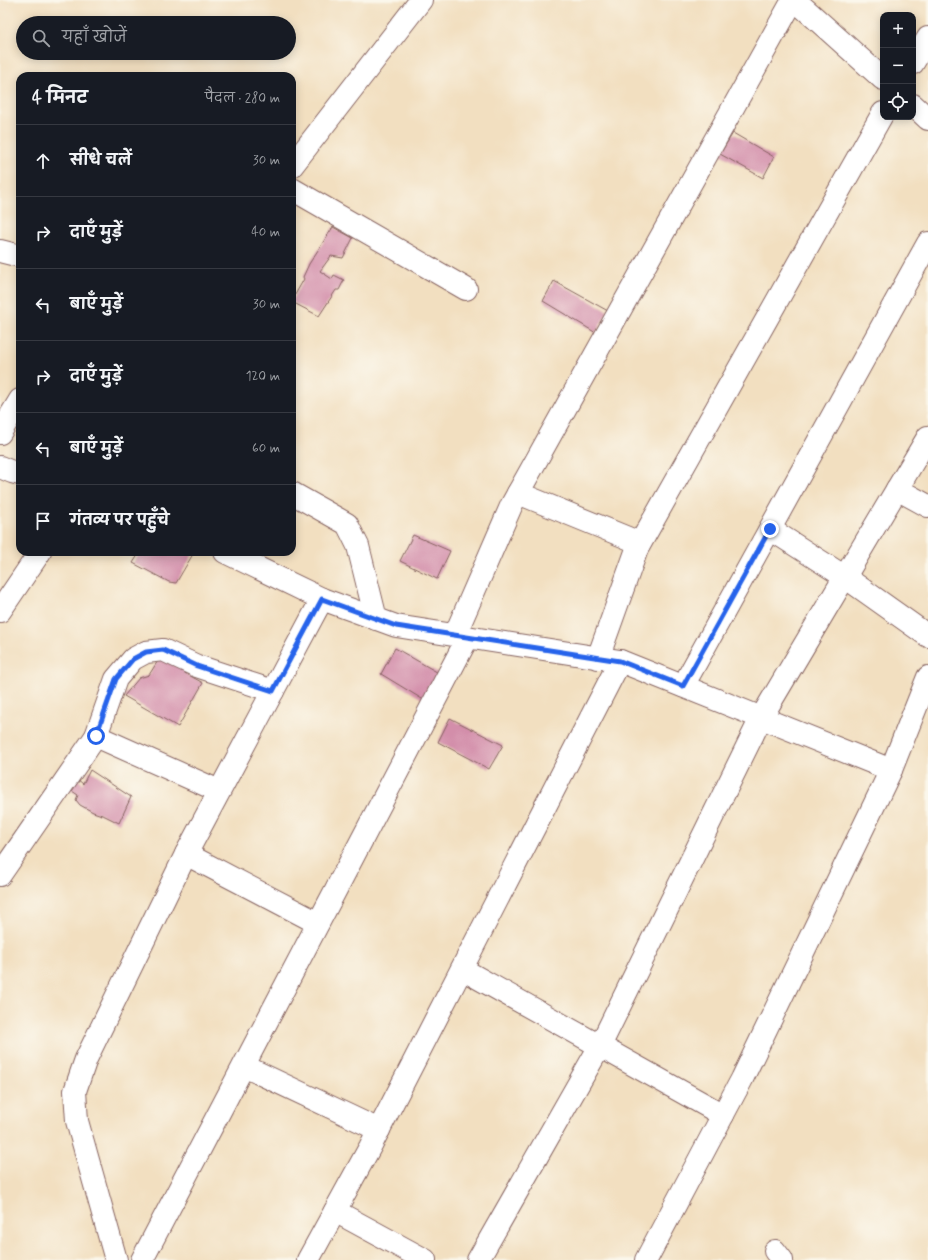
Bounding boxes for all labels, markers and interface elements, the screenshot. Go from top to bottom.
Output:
map controls [880,12,916,120]
button: + [880,12,916,48]
search box [16,16,296,60]
icon: search [30,27,52,49]
text: यहाँ खोजें [62,28,127,48]
button: − [880,48,916,84]
button: locate [880,84,916,120]
text: 4 मिनट [32,87,88,109]
text: पैदल · 280 m [205,90,280,107]
icon: ahead [32,150,54,172]
text: सीधे चलें [70,151,132,171]
text: 30 m [253,152,280,169]
icon: right [32,222,54,244]
text: दाएँ मुड़ें [70,223,122,243]
text: 40 m [251,224,280,241]
icon: left [32,294,54,316]
text: बाएँ मुड़ें [70,295,123,315]
text: 30 m [253,296,280,313]
icon: right [32,366,54,388]
text: दाएँ मुड़ें [70,367,122,387]
text: 120 m [246,368,280,385]
icon: left [32,438,54,460]
text: बाएँ मुड़ें [70,439,123,459]
text: 60 m [252,440,280,457]
icon: arrive [32,510,54,532]
text: गंतव्य पर पहुँचे [70,511,169,531]
route end [761,520,779,538]
route start [87,727,105,745]

